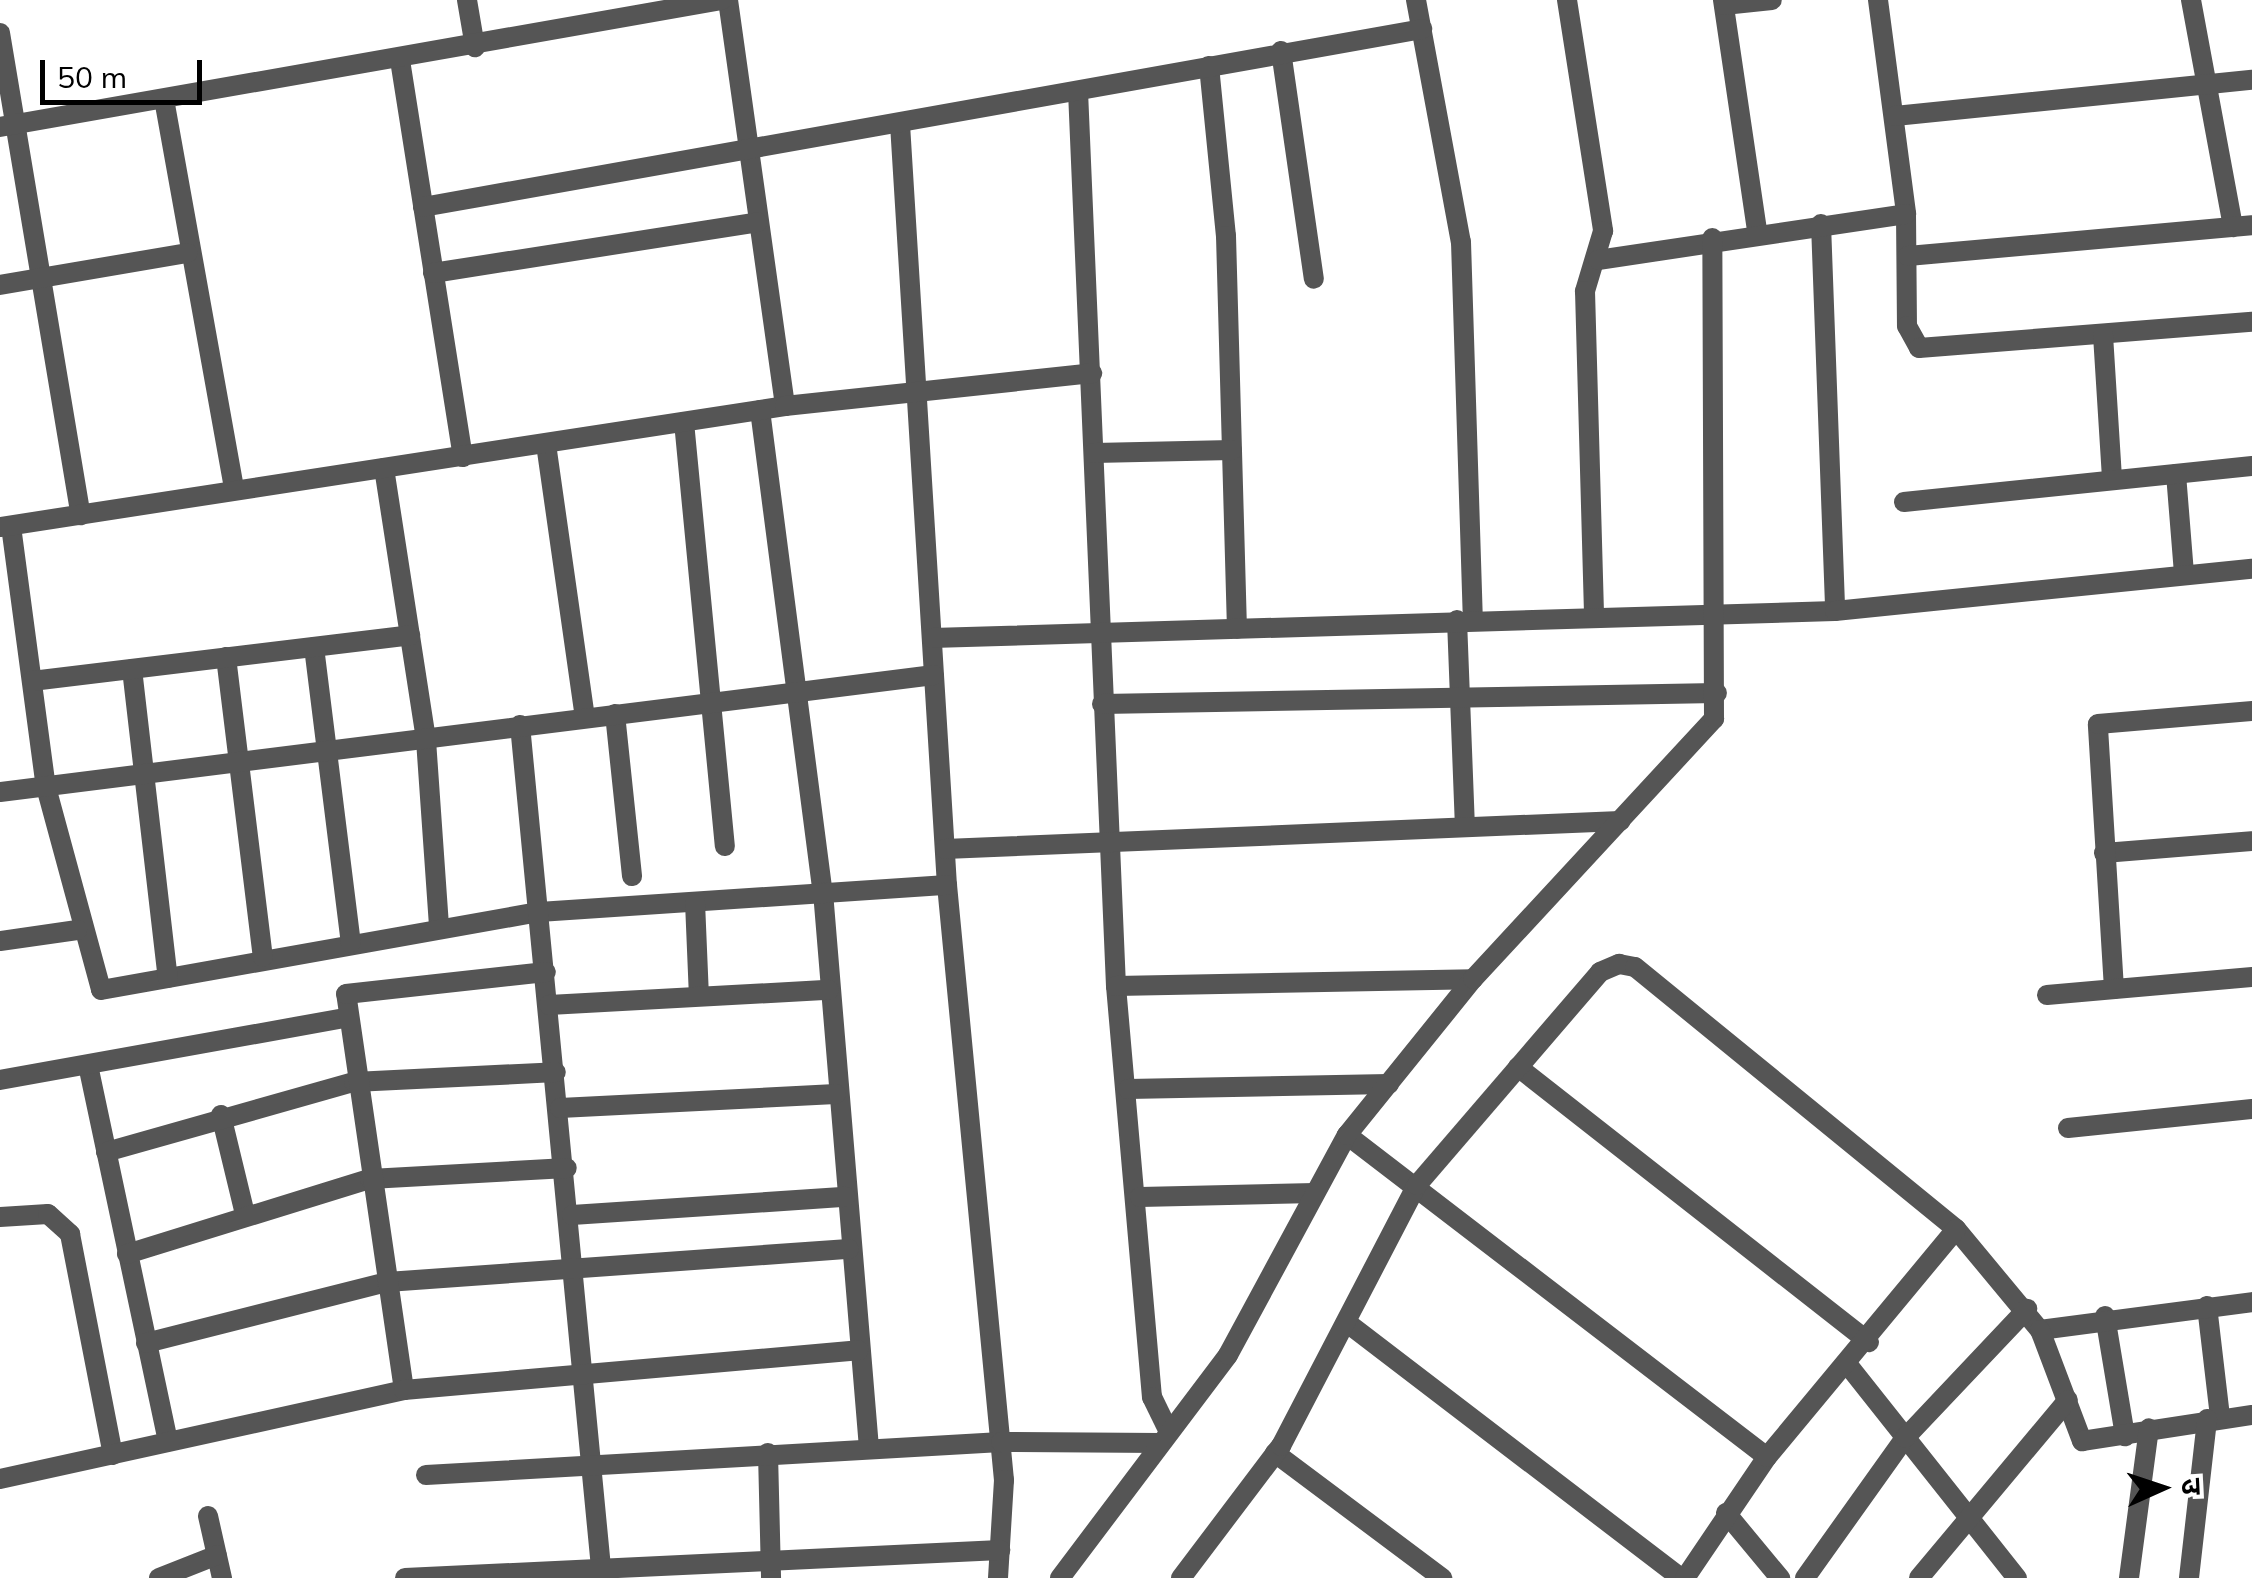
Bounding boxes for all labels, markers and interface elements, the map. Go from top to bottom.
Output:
scale bar [45,40,208,102]
text: 50 m [57,58,127,96]
north arrow [2112,1438,2212,1538]
text: उ [2175,1477,2210,1495]

